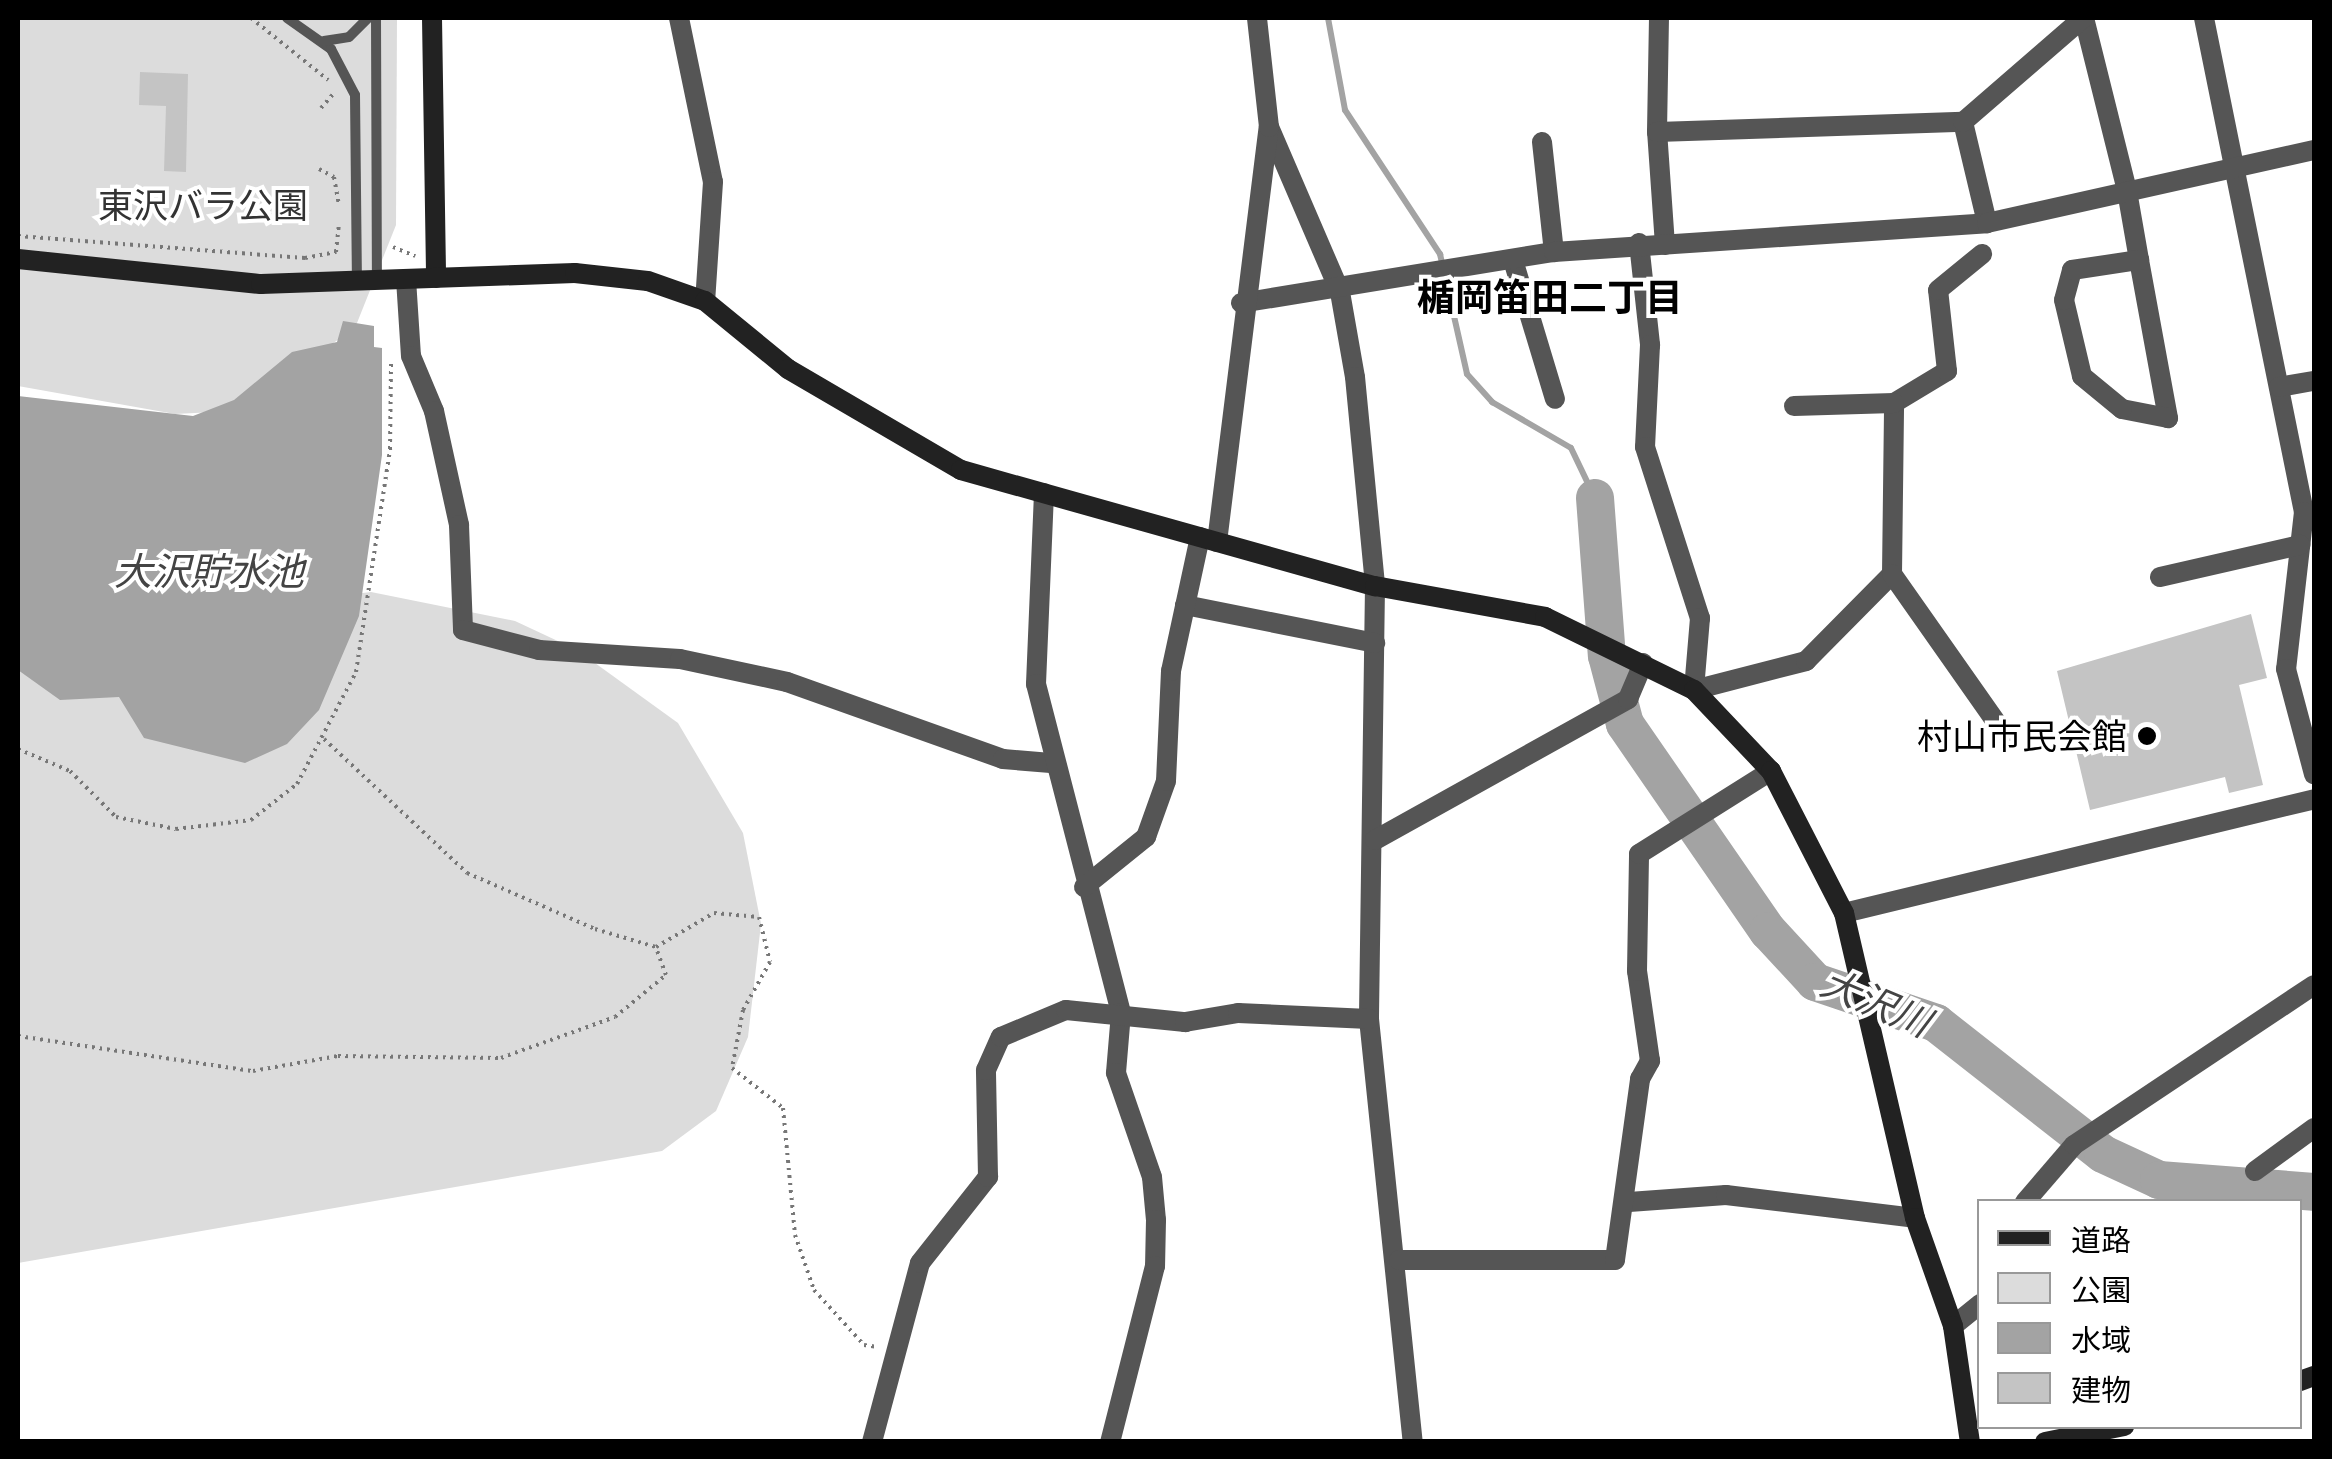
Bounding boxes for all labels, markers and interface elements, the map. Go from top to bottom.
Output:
park label: 東沢バラ公園 [98,184,308,226]
district label: 楯岡笛田二丁目 [1417,274,1683,320]
water label: 大沢貯水池 [114,548,304,594]
place label: 村山市民会館 [1917,715,2127,757]
marker: 村山市民会館 [2136,725,2158,747]
water label: 大沢川 [1815,959,1937,1045]
legend [1977,1199,2302,1429]
text: 道路 [2071,1220,2131,1259]
text: 公園 [2071,1270,2131,1309]
text: 水域 [2071,1320,2131,1359]
text: 建物 [2071,1370,2131,1409]

